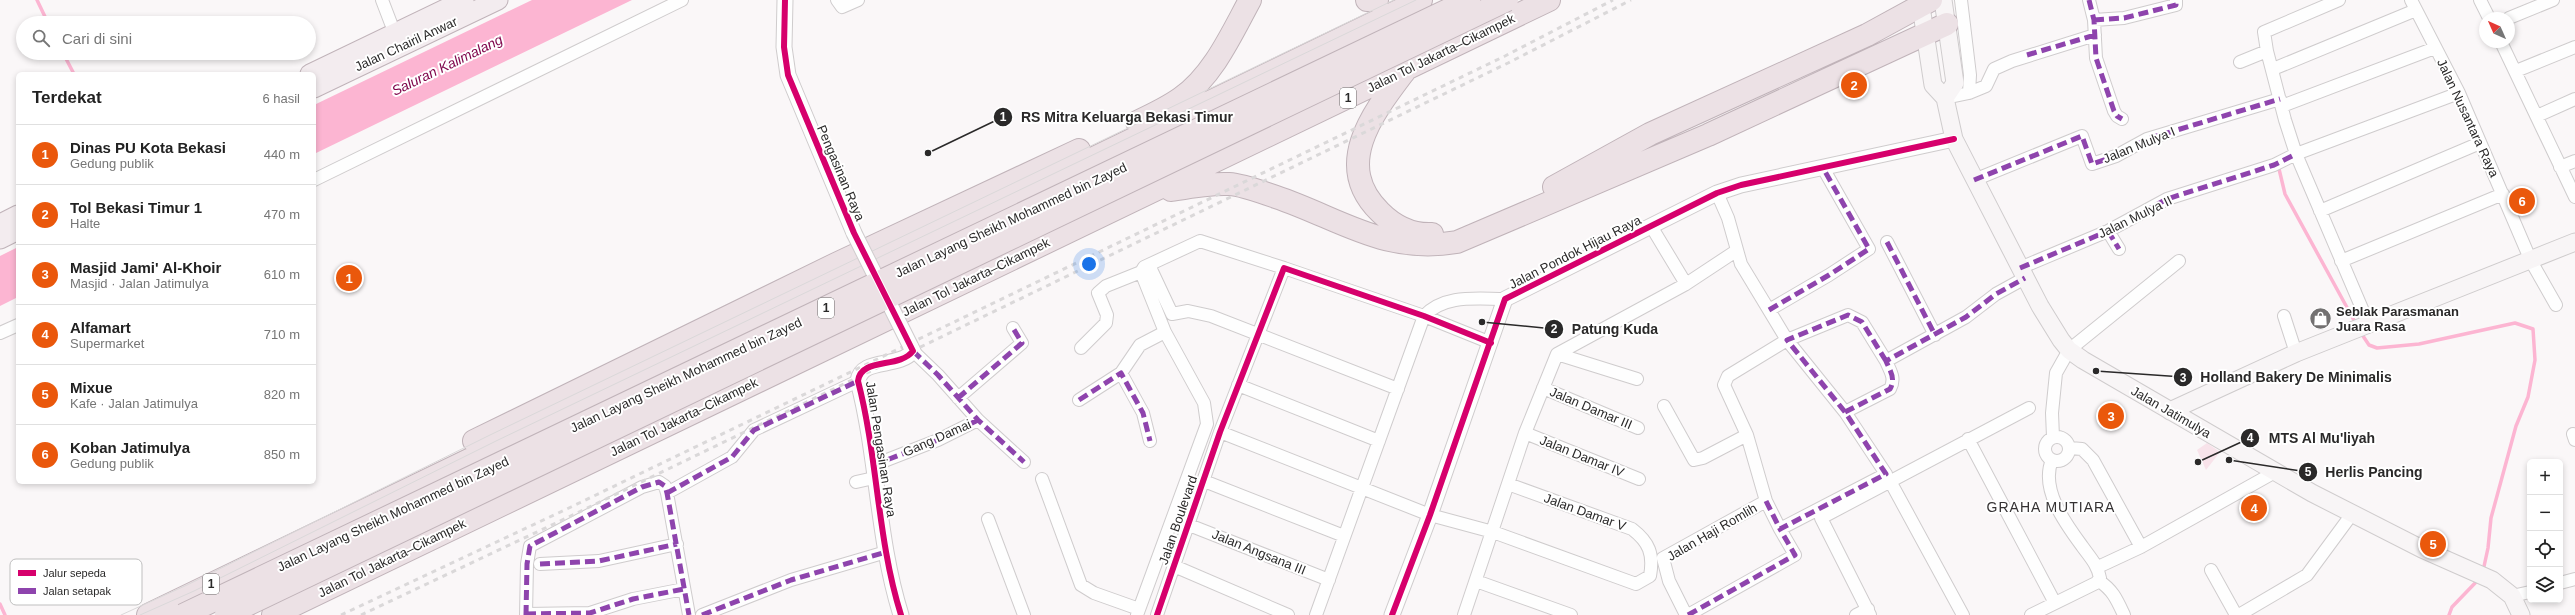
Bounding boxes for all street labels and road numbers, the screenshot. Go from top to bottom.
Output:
street label: Jalan Tol Jakarta–Cikampek [1365,10,1518,95]
street label: Jalan Chairil Anwar [352,13,460,74]
street label: Jalan Nusantara Raya [2434,57,2502,180]
road number: 1 [1340,88,1356,108]
street label: Pengasinan Raya [814,123,868,224]
street label: Jalan Mulya I [2101,124,2177,166]
street label: Jalan Layang Sheikh Mohammed bin Zayed [893,160,1129,280]
street label: Jalan Mulya II [2096,193,2174,241]
street label: Jalan Pondok Hijau Raya [1507,212,1644,292]
street label: Jalan Tol Jakarta–Cikampek [900,234,1053,319]
road number: 1 [818,298,834,318]
street label: Jalan Layang Sheikh Mohammed bin Zayed [568,315,804,435]
street label: Jalan Tol Jakarta–Cikampek [608,374,761,459]
street label: Jalan Pengasinan Raya [863,380,899,519]
street label: Jalan Jatimulya [2128,383,2214,441]
street label: Jalan Damar III [1547,384,1635,432]
street label: Gang Damai [901,416,973,460]
street label: Jalan Damar IV [1538,432,1627,480]
street label: Jalan Layang Sheikh Mohammed bin Zayed [275,454,511,574]
street label: Jalan Boulevard [1156,473,1200,567]
street label: Jalan Damar V [1542,490,1628,534]
street label: Jalan Haji Romlih [1664,500,1760,564]
street label: Jalan Tol Jakarta–Cikampek [316,515,469,600]
street label: Jalan Angsana III [1210,526,1308,578]
road number: 1 [203,574,219,594]

